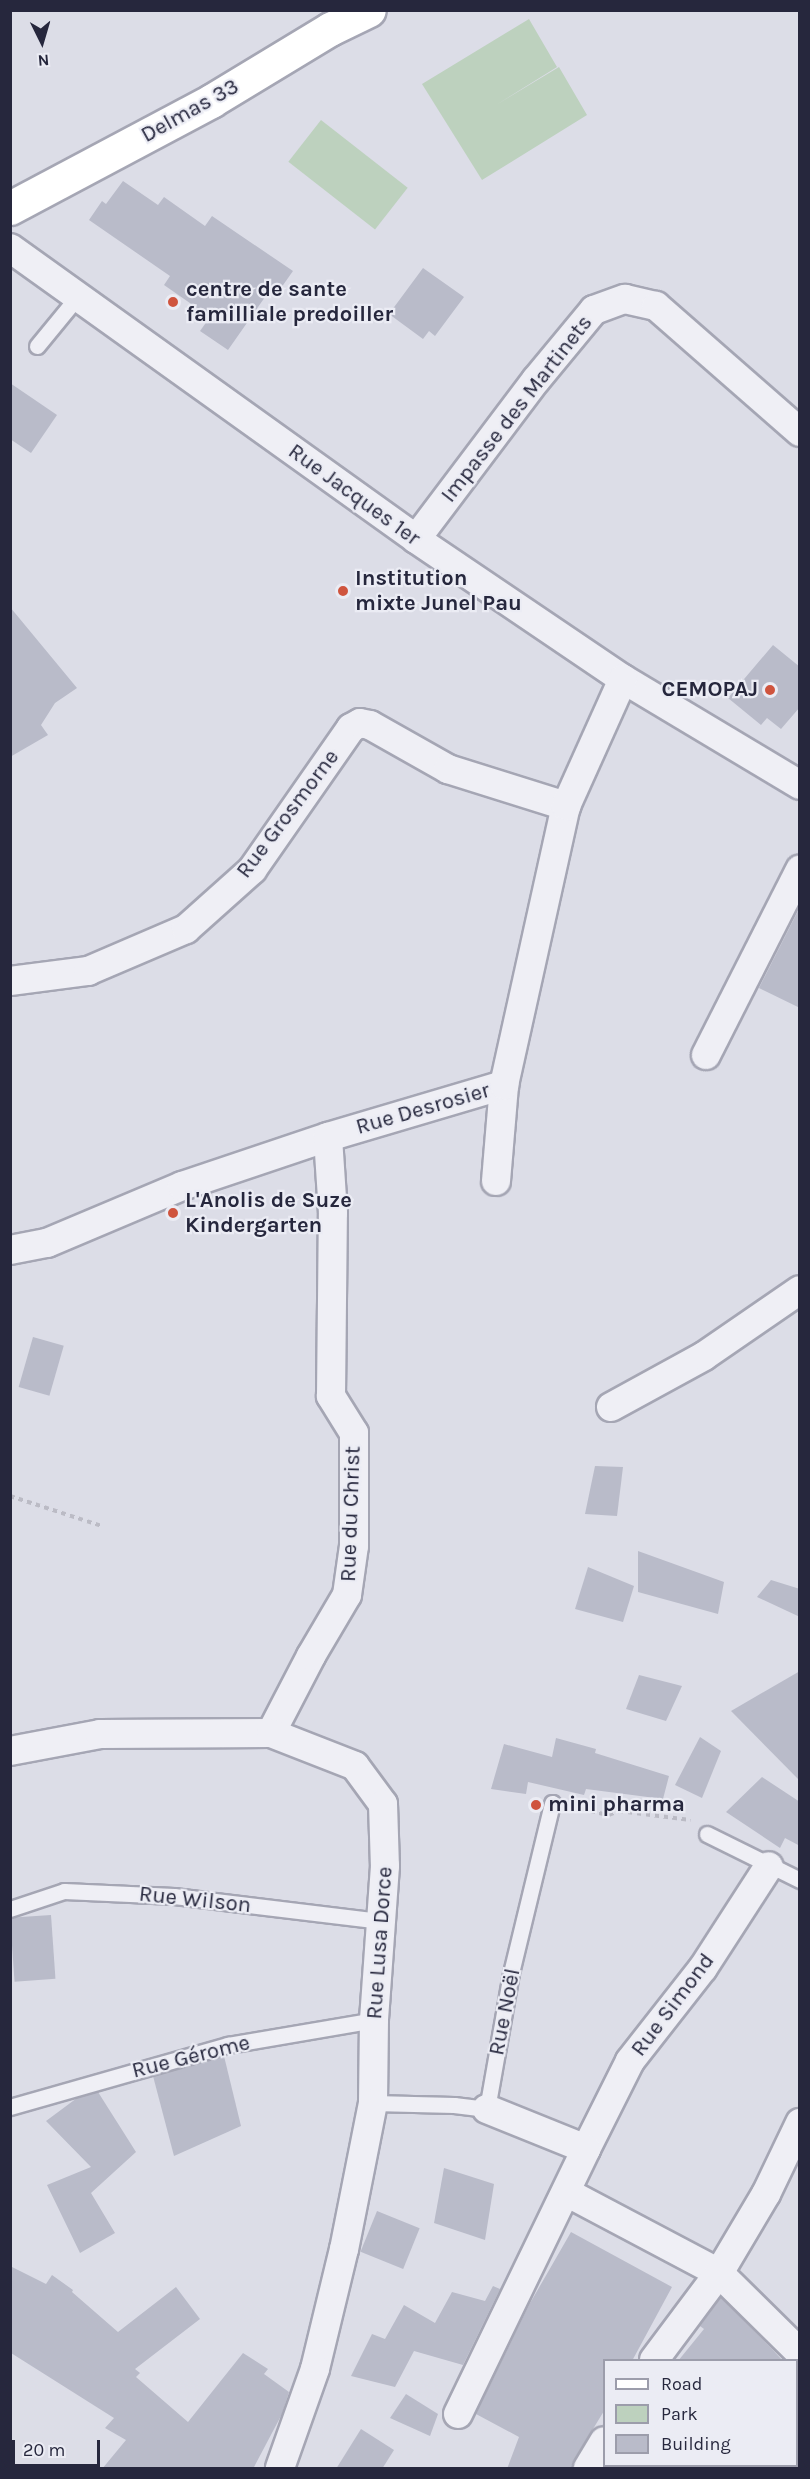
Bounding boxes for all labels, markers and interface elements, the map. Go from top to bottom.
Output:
north arrow [12,12,72,72]
text: N [37,50,50,70]
street label: Delmas 33 [137,73,243,149]
place label: centre de sante familliale predoiller [186,276,393,328]
marker: centre de sante familliale predoiller [164,293,182,311]
street label: Impasse des Martinets [436,310,598,508]
street label: Rue Jacques 1er [283,438,425,552]
place label: Institution mixte Junel Pau [355,565,522,616]
marker: Institution mixte Junel Pau [336,584,350,598]
place label: CEMOPAJ [662,677,758,703]
marker: CEMOPAJ [763,683,777,697]
street label: Rue Grosmorne [231,744,345,884]
street label: Rue Desrosier [353,1077,493,1141]
place label: L'Anolis de Suze Kindergarten [185,1187,352,1238]
marker: L'Anolis de Suze Kindergarten [166,1206,180,1220]
street label: Rue du Christ [335,1446,367,1582]
place label: mini pharma [548,1792,685,1818]
marker: mini pharma [529,1798,543,1812]
street label: Rue Lusa Dorce [361,1866,399,2020]
street label: Rue Wilson [138,1881,252,1919]
street label: Rue Simond [626,1948,720,2062]
street label: Rue Noël [484,1966,526,2058]
street label: Rue Gérome [129,2030,253,2084]
legend [603,2359,798,2467]
text: Road [661,2373,702,2395]
text: Park [661,2403,698,2425]
scale bar [15,2428,104,2466]
text: Building [661,2433,731,2455]
text: 20 m [23,2439,65,2461]

